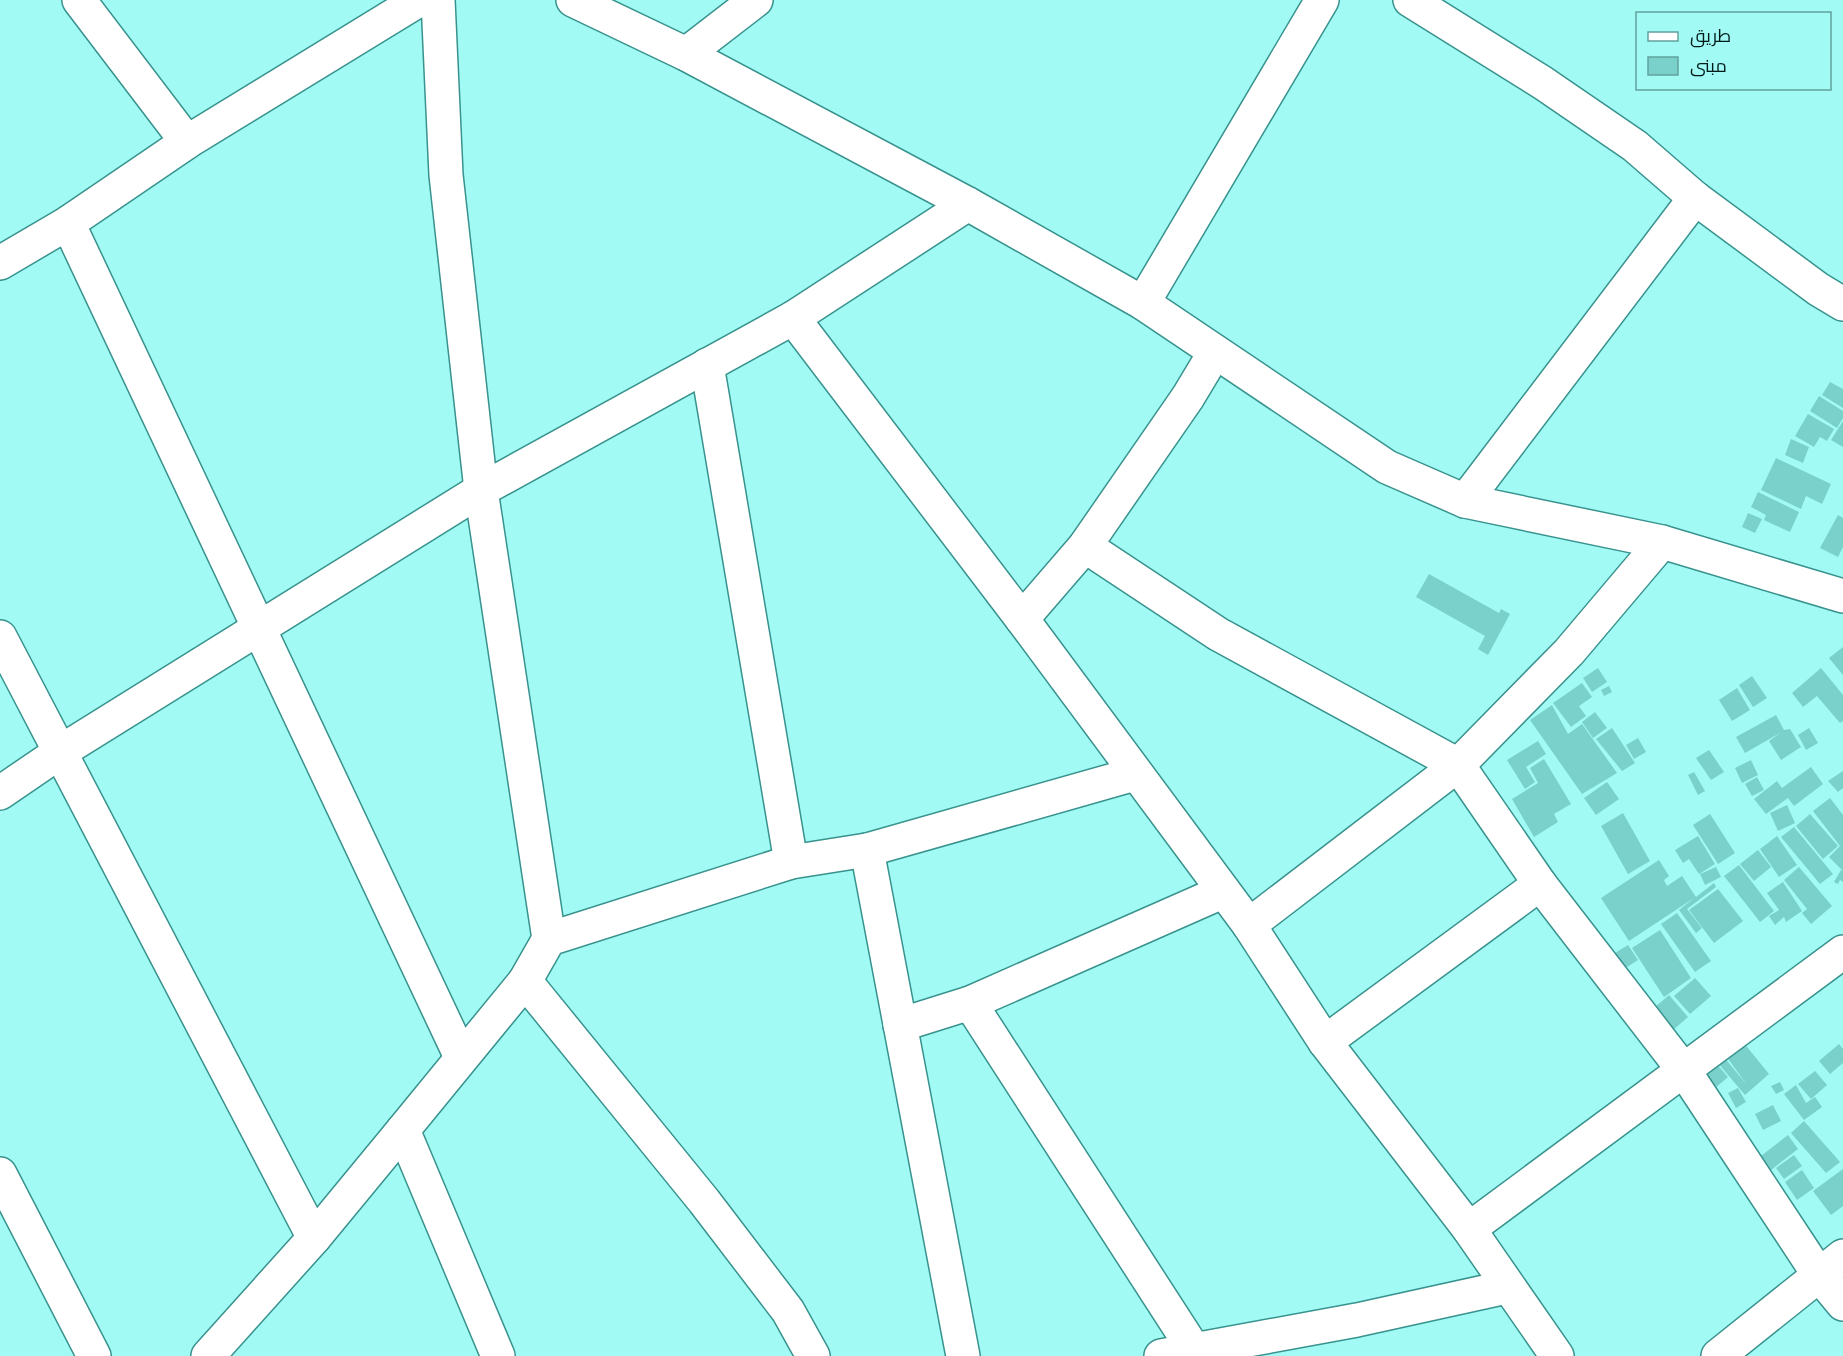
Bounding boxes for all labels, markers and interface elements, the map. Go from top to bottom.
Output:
legend [1636,12,1831,90]
text: طريق [1690,25,1731,48]
text: مبنى [1690,55,1727,77]

